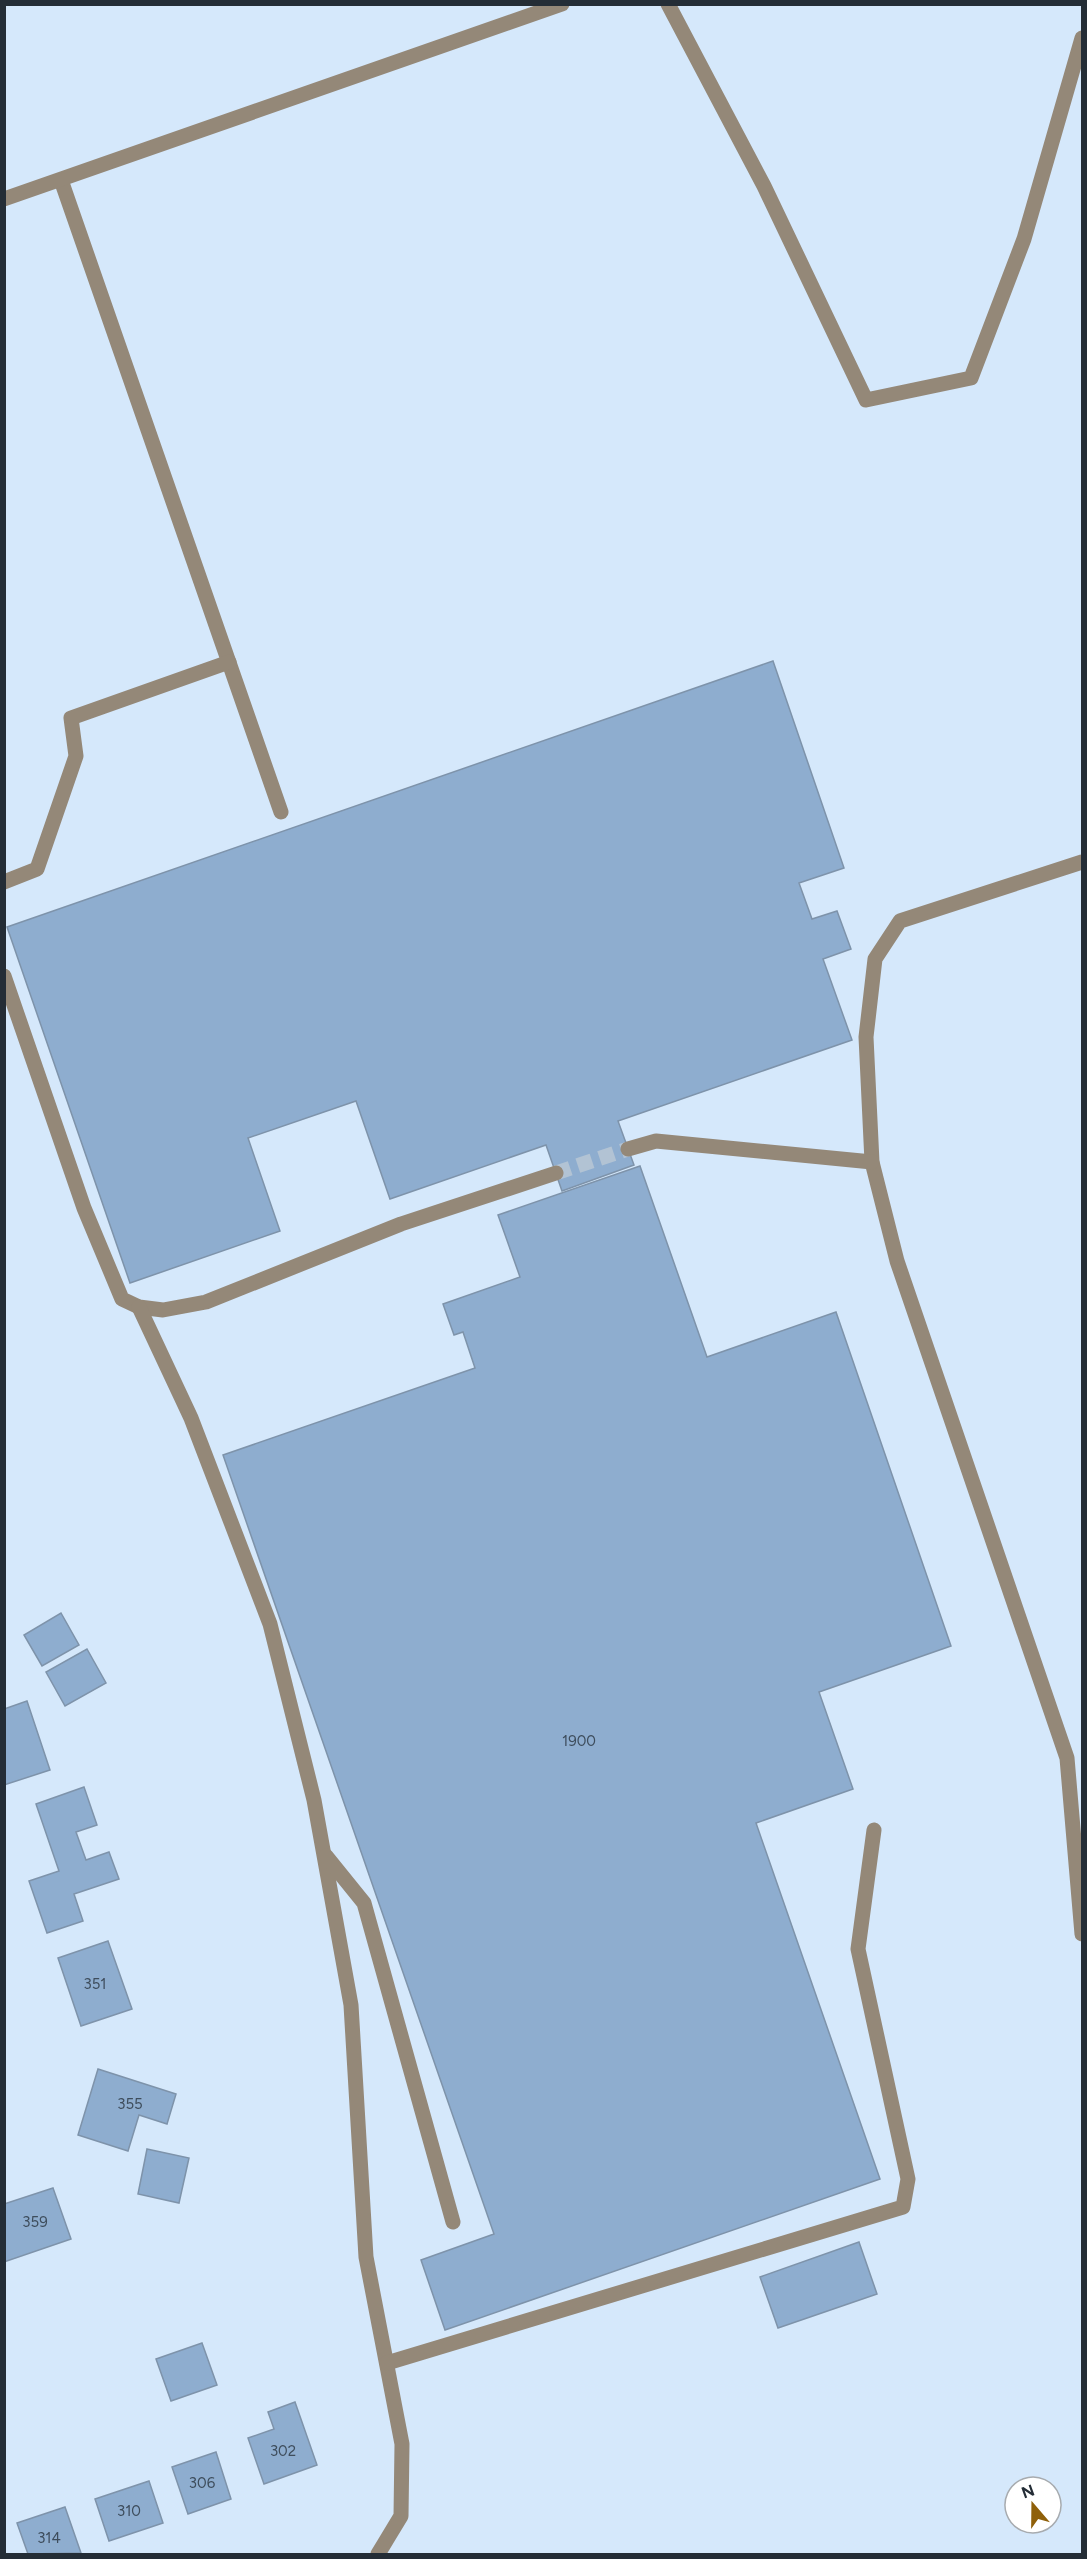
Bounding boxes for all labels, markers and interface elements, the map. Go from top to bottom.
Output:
house number: 1900 [562,1732,596,1750]
house number: 351 [84,1975,106,1993]
house number: 355 [117,2095,143,2113]
house number: 359 [22,2213,48,2231]
house number: 302 [270,2442,296,2460]
house number: 306 [189,2474,216,2492]
north arrow [1003,2475,1063,2535]
text: N [1019,2480,1037,2502]
house number: 310 [117,2502,141,2520]
house number: 314 [37,2529,61,2547]

